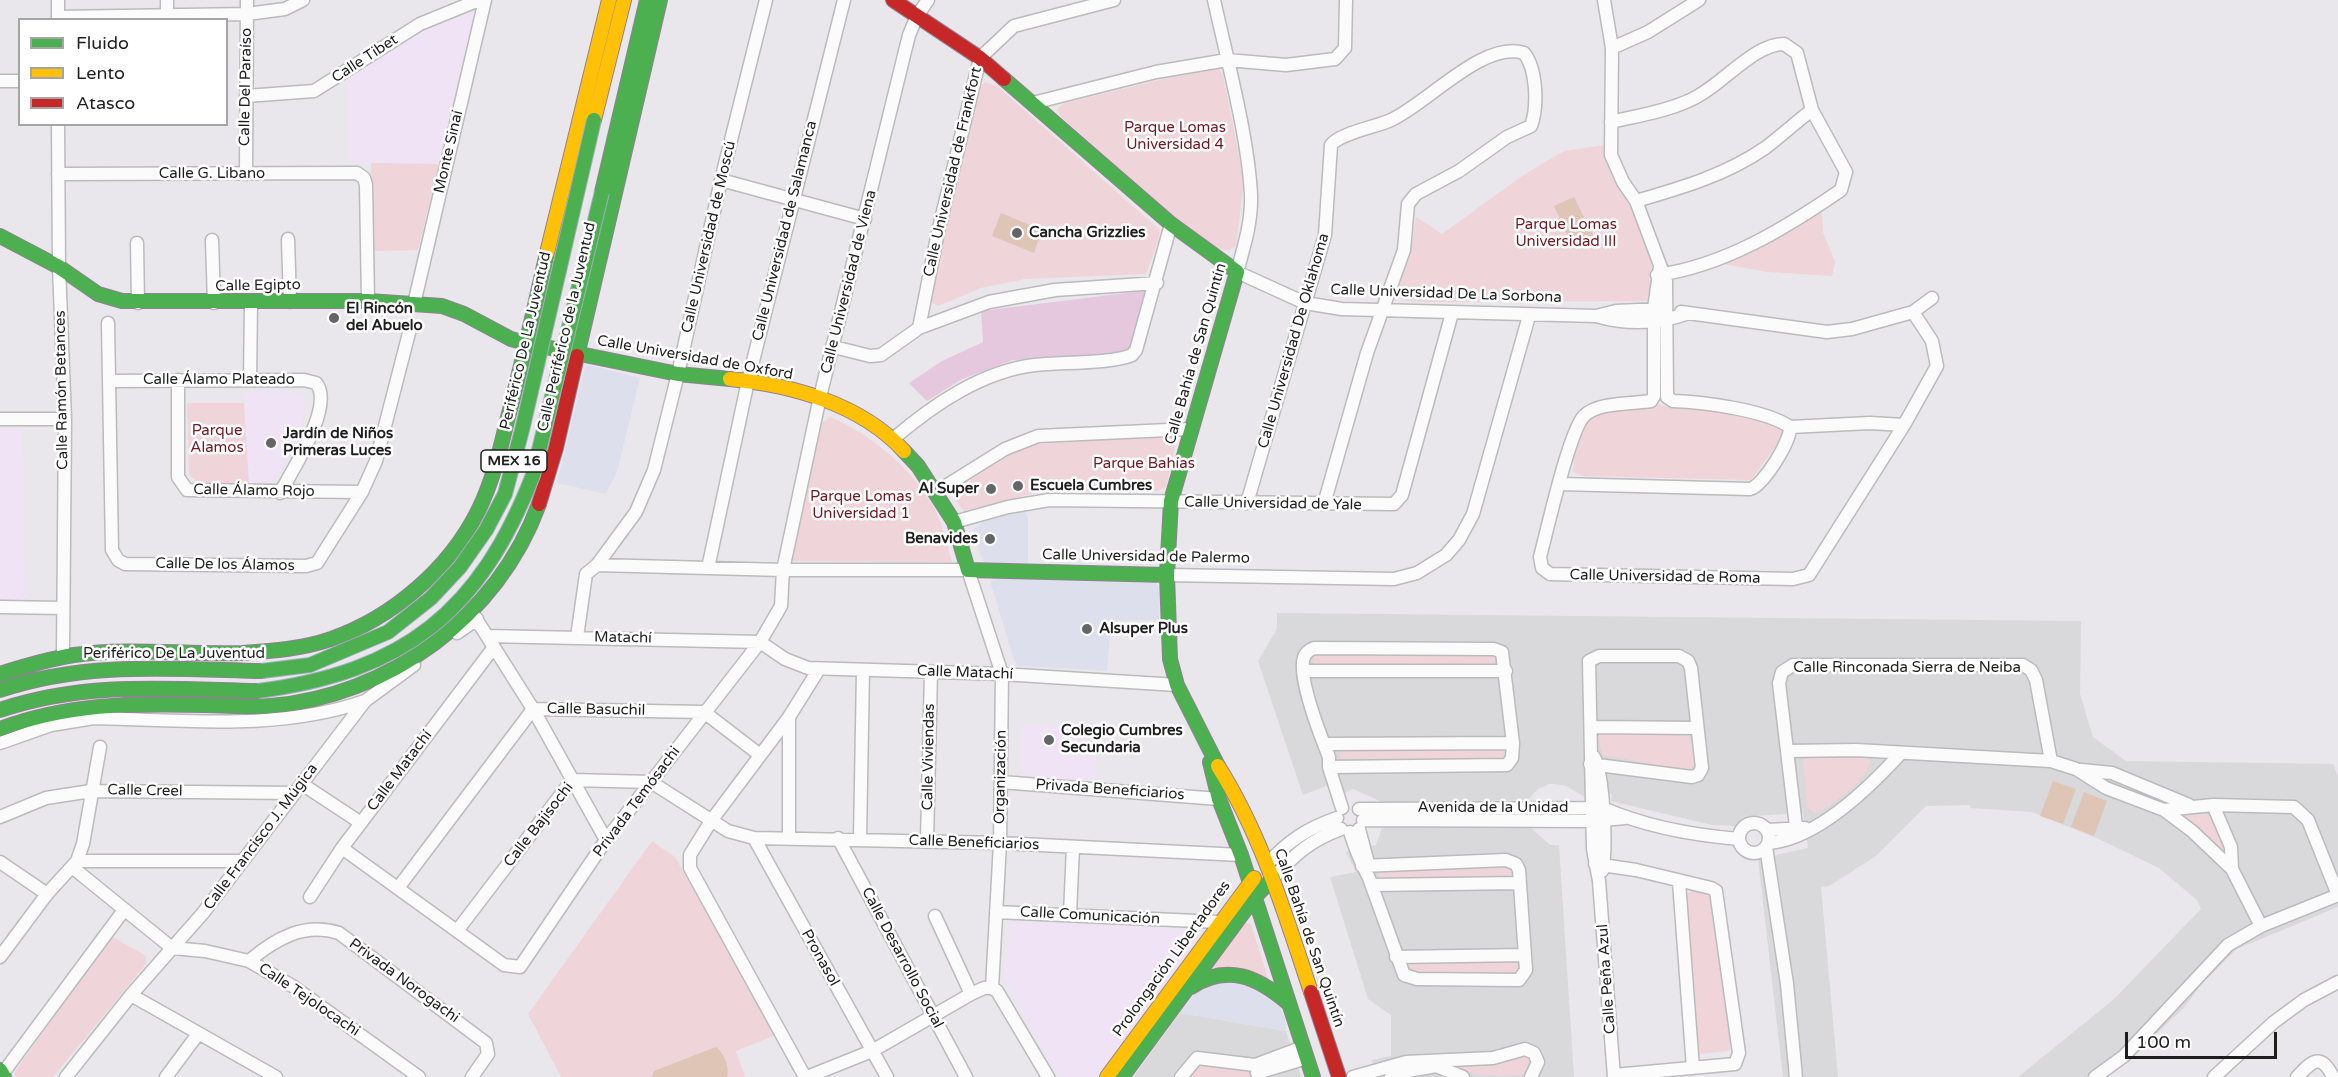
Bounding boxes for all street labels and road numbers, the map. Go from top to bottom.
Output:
street label: Calle Del Paraíso [236,28,256,146]
street label: Calle Tibet [329,31,401,87]
street label: Calle Universidad de Frankfort [920,65,986,279]
street label: Monte Sinaí [431,109,467,195]
street label: Calle Universidad de Salamanca [749,119,821,343]
street label: Calle Universidad de Moscú [678,139,740,335]
street label: Calle G. Libano [159,165,265,183]
street label: Calle Universidad de Viena [817,188,881,376]
street label: Calle Periférico de la Juventud [534,221,600,433]
street label: Calle Universidad De Oklahoma [1255,231,1333,451]
street label: Periférico De La Juventud [497,250,555,432]
street label: Calle Bahía de San Quintín [1161,261,1231,447]
street label: Calle Egipto [215,276,301,296]
street label: Calle Universidad De La Sorbona [1330,281,1562,307]
street label: Calle Ramón Betances [52,310,72,470]
street label: Calle Universidad de Oxford [596,332,794,384]
street label: Calle Álamo Plateado [143,371,295,389]
road number: MEX 16 [481,450,547,472]
street label: Calle Álamo Rojo [193,481,315,501]
street label: Calle Universidad de Yale [1184,493,1362,515]
street label: Calle Universidad de Palermo [1042,546,1250,568]
street label: Calle De los Álamos [155,555,295,575]
street label: Calle Universidad de Roma [1569,566,1761,588]
street label: Matachí [594,628,652,648]
street label: Periférico De La Juventud [83,645,265,663]
street label: Calle Rinconada Sierra de Neiba [1793,659,2021,677]
street label: Calle Matachí [916,662,1014,684]
street label: Calle Basuchil [547,700,645,720]
street label: Calle Viviendas [919,703,939,811]
street label: Calle Matachí [364,727,436,815]
street label: Organización [991,730,1011,824]
street label: Privada Temósachi [590,743,684,861]
street label: Calle Francisco J. Múgica [200,760,322,914]
street label: Privada Beneficiarios [1035,776,1185,804]
street label: Calle Bajisochi [500,779,578,871]
street label: Calle Creel [107,781,183,801]
street label: Avenida de la Unidad [1418,799,1568,817]
street label: Calle Beneficiarios [908,832,1040,854]
street label: Calle Bahía de San Quintín [1270,846,1348,1030]
street label: Prolongación Libertadores [1109,878,1235,1040]
street label: Calle Desarrollo Social [857,884,947,1032]
street label: Calle Comunicación [1020,903,1160,929]
street label: Calle Peña Azul [1594,923,1620,1035]
street label: Pronasol [797,926,843,990]
street label: Privada Norogachi [345,935,463,1027]
street label: Calle Tejolocachi [255,959,363,1041]

